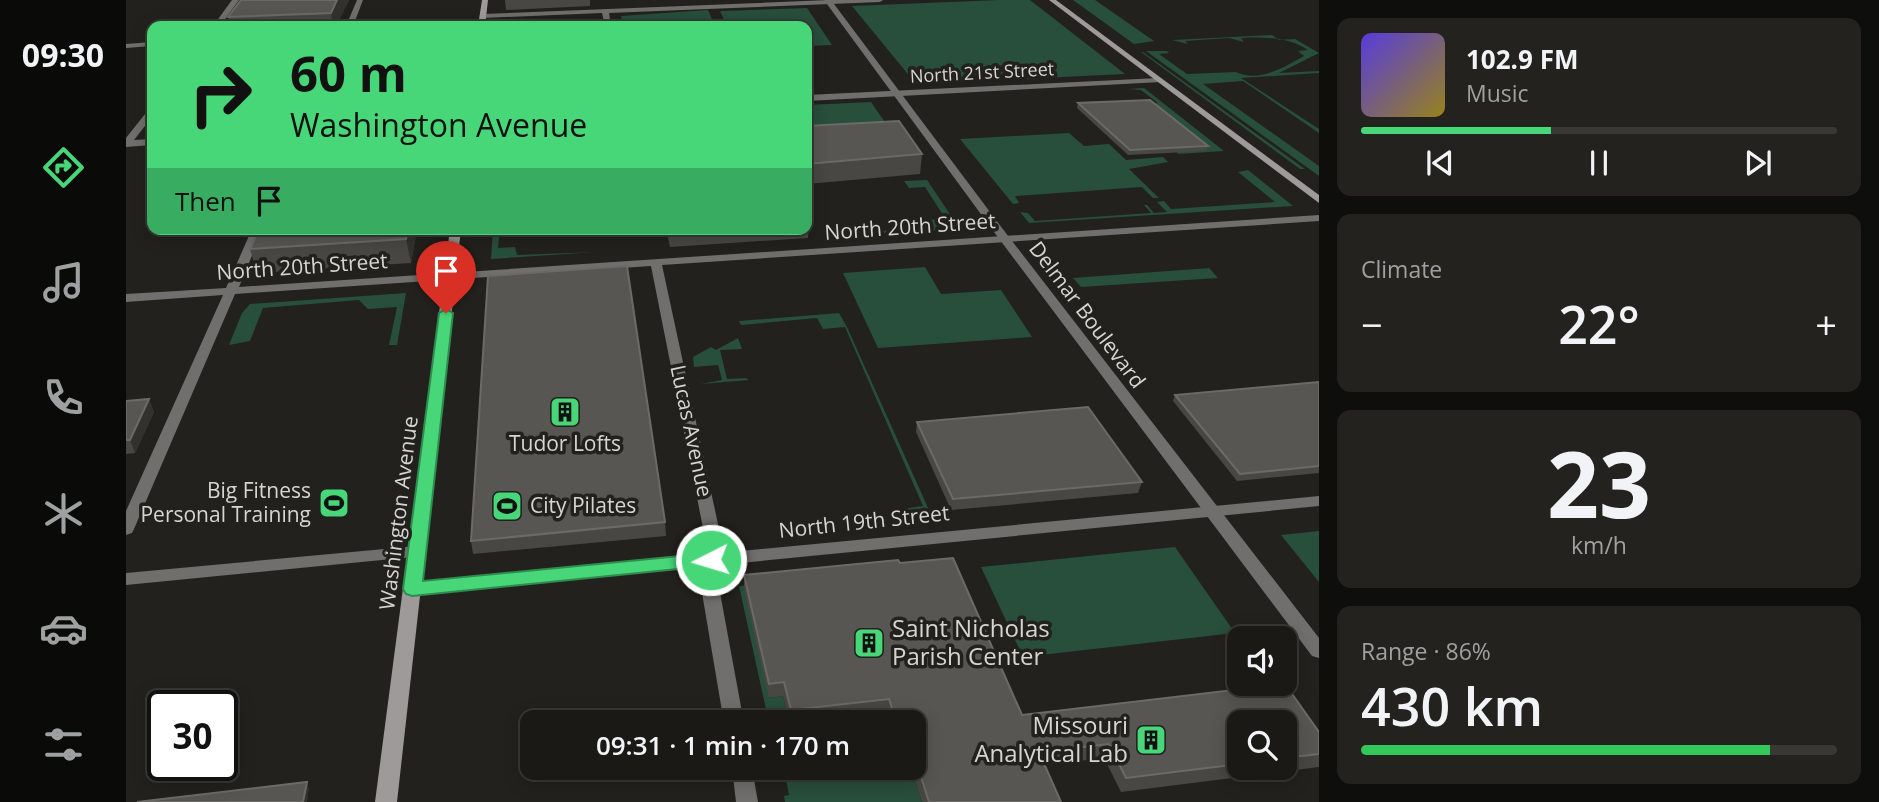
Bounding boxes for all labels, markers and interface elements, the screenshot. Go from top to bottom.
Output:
text: 09:30 [22,33,104,76]
text: 60 m [290,40,407,106]
text: 102.9 FM [1466,41,1578,77]
icon: right [175,49,266,140]
street label: North 21st Street [909,56,1055,88]
text: Music [1466,77,1529,109]
text: Washington Avenue [290,103,587,146]
icon: directions [39,143,88,192]
icon: previous [1421,144,1459,182]
icon: pause [1580,144,1618,182]
icon: next [1739,144,1777,182]
icon: arrive [250,182,288,220]
text: Then [175,183,236,219]
street label: North 20th Street [823,206,996,246]
street label: Delmar Boulevard [1023,235,1152,394]
pin [416,241,476,313]
street label: North 20th Street [215,246,388,286]
icon: arrive [427,252,465,290]
text: Climate [1361,253,1442,285]
icon: music [39,258,88,307]
text: 22° [1558,288,1640,359]
text: − [1361,298,1383,350]
text: + [1815,298,1837,350]
street label: Lucas Avenue [664,362,720,499]
icon: phone [39,373,88,422]
building icon: Tudor Lofts [548,395,582,429]
street label: Washington Avenue [372,414,424,611]
text: 23 [1547,421,1651,545]
place label: Tudor Lofts [509,429,621,457]
place label: Big Fitness Personal Training [140,476,311,528]
sports icon: Big Fitness Personal Training [317,486,351,520]
icon: climate [39,489,88,538]
sports icon: City Pilates [490,489,524,523]
place label: City Pilates [530,491,636,519]
street label: North 19th Street [777,498,951,544]
position arrow [674,523,748,597]
text: km/h [1571,529,1627,561]
icon: car [39,604,88,653]
place label: Saint Nicholas Parish Center [892,611,1050,672]
building icon: Saint Nicholas Parish Center [852,626,886,660]
map controls [1227,626,1297,780]
button: sound [1227,626,1297,696]
text: Range · 86% [1361,635,1491,667]
text: 430 km [1361,670,1543,741]
speed limit sign: 30 [147,690,238,781]
place label: Missouri Analytical Lab [974,708,1128,769]
button: search [1227,710,1297,780]
icon: filters [39,720,88,769]
building icon: Missouri Analytical Lab [1134,723,1168,757]
text: 09:31 · 1 min · 170 m [596,727,850,763]

